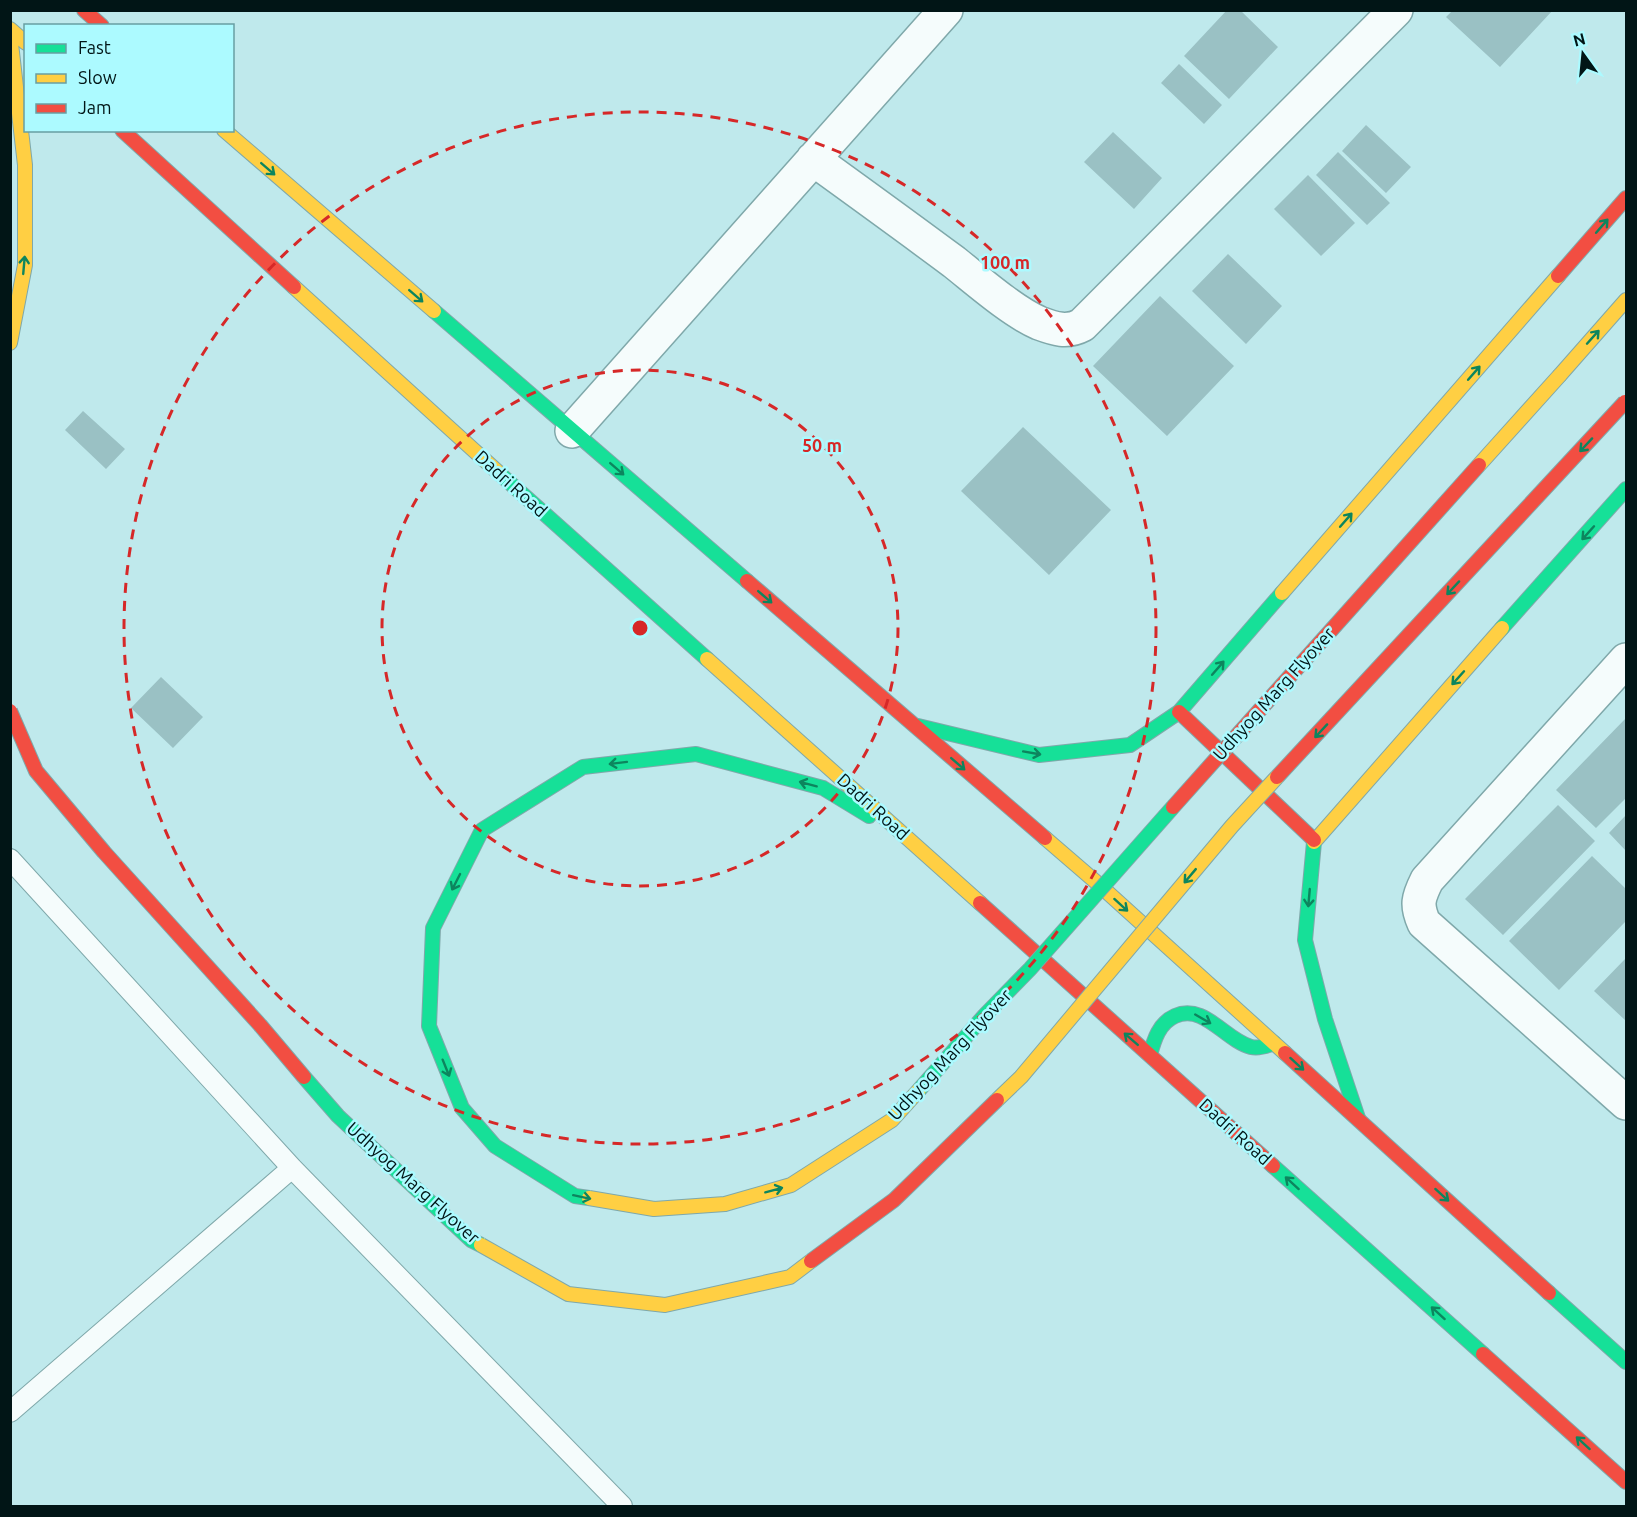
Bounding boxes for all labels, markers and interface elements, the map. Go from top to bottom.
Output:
legend [24,24,234,132]
north arrow [1553,24,1613,84]
text: N [1571,29,1587,50]
text: Fast [78,37,111,57]
text: Slow [78,67,117,87]
text: Jam [78,97,112,117]
one-way arrow [260,162,275,176]
one-way arrow [1595,219,1609,234]
text: 100 m [980,252,1030,272]
one-way arrow [19,256,30,275]
one-way arrow [408,289,423,303]
one-way arrow [1586,330,1600,345]
one-way arrow [1467,366,1481,381]
text: 50 m [802,435,842,455]
one-way arrow [1579,437,1593,452]
street label: Dadri Road [472,446,552,521]
one-way arrow [609,463,625,476]
one-way arrow [1339,513,1353,528]
one-way arrow [1581,525,1595,540]
one-way arrow [1446,580,1460,595]
one-way arrow [757,590,772,604]
centre of rings [630,618,650,638]
street label: Udhyog Marg Flyover [1208,623,1338,764]
one-way arrow [1211,660,1225,675]
one-way arrow [1451,671,1465,686]
one-way arrow [1314,723,1328,738]
one-way arrow [1022,748,1041,759]
one-way arrow [950,757,966,770]
one-way arrow [608,758,628,769]
street label: Dadri Road [834,769,914,844]
one-way arrow [799,777,818,789]
one-way arrow [1184,868,1197,884]
one-way arrow [450,873,462,890]
one-way arrow [1303,887,1314,907]
one-way arrow [1114,898,1129,912]
street label: Udhyog Marg Flyover [883,985,1015,1124]
one-way arrow [1194,1013,1211,1025]
one-way arrow [1124,1032,1139,1046]
one-way arrow [1289,1057,1304,1071]
one-way arrow [441,1058,452,1077]
street label: Dadri Road [1196,1094,1276,1169]
street label: Udhyog Marg Flyover [343,1117,484,1247]
one-way arrow [1285,1176,1300,1190]
one-way arrow [764,1184,783,1195]
one-way arrow [1434,1188,1449,1202]
one-way arrow [572,1192,591,1203]
one-way arrow [1430,1306,1445,1320]
one-way arrow [1576,1436,1591,1450]

